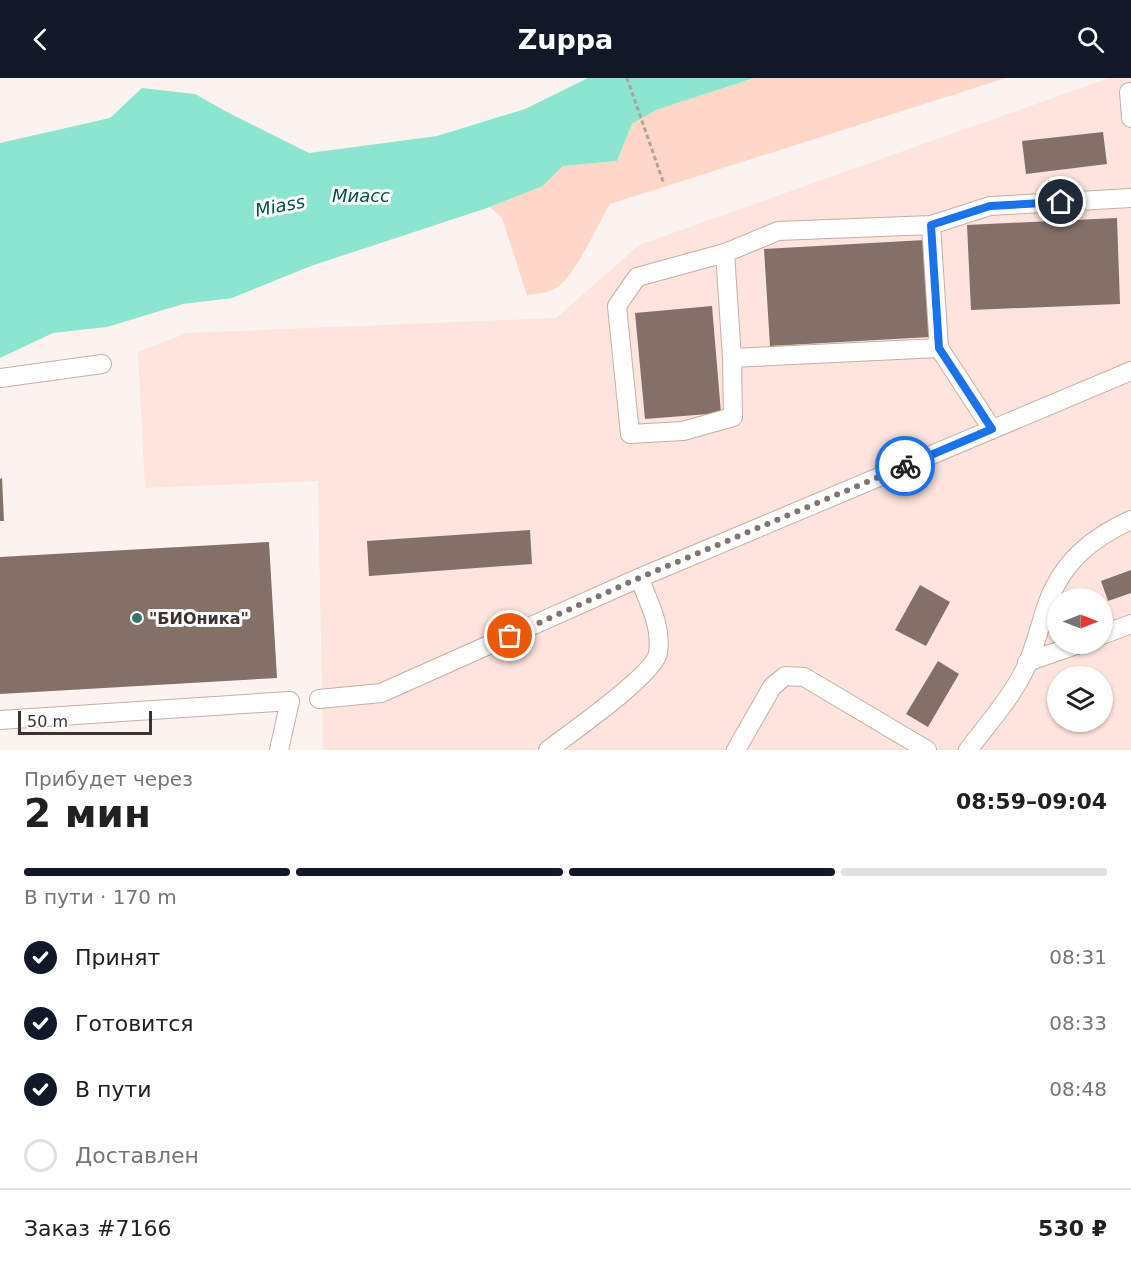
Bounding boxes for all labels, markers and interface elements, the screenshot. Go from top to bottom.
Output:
icon: back [24,23,57,56]
icon: search [1074,23,1107,56]
text: Zuppa [518,24,613,55]
pin [1035,176,1086,227]
water label: Миасс [332,185,390,206]
icon: home [1044,185,1077,218]
water label: Miass [253,190,307,221]
courier [875,436,935,496]
icon: bike [889,450,922,483]
north arrow [1047,588,1113,654]
map controls [1047,588,1113,732]
place label: "БИОника" [149,609,249,628]
pin [484,610,535,661]
marker: "БИОника" [130,611,144,625]
icon: bag [493,619,526,652]
button: layers [1047,666,1113,732]
scale bar [18,708,152,736]
text: 50 m [27,712,68,731]
text: Прибудет через [24,767,193,791]
text: 08:59–09:04 [956,789,1107,814]
text: 2 мин [24,791,151,836]
text: В пути · 170 m [24,885,177,909]
icon: check [24,941,57,974]
text: Принят [75,945,160,970]
text: 08:31 [1049,945,1107,969]
icon: check [24,1007,57,1040]
text: Готовится [75,1011,194,1036]
text: 08:33 [1049,1011,1107,1035]
icon: check [24,1073,57,1106]
text: В пути [75,1077,152,1102]
text: 08:48 [1049,1077,1107,1101]
text: Доставлен [75,1143,199,1168]
text: Заказ #7166 [24,1216,171,1241]
text: 530 ₽ [1038,1216,1107,1241]

